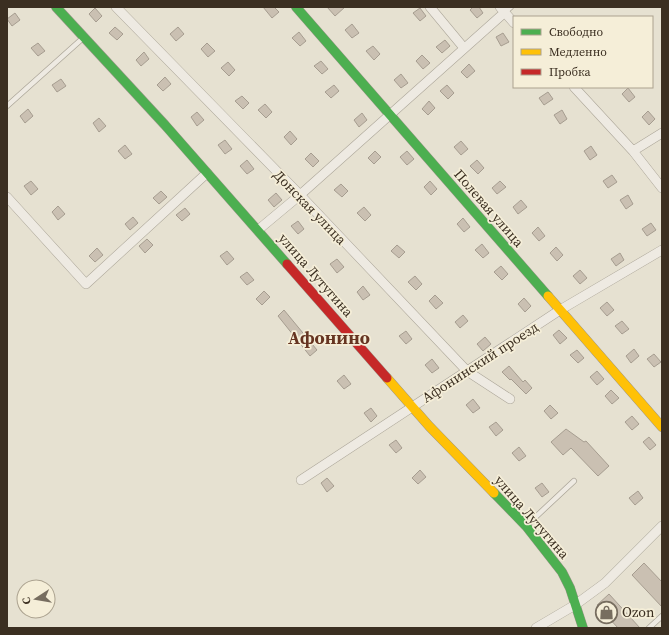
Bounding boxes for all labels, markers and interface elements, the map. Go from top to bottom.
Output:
legend [513,16,653,88]
text: Свободно [549,24,604,40]
text: Медленно [549,44,607,60]
text: Пробка [549,64,592,80]
street label: Донская улица [269,165,352,250]
street label: Полевая улица [449,165,529,252]
street label: улица Лутугина [274,229,359,322]
street label: Афонинский проезд [418,317,542,407]
district label: Афонино [288,325,370,350]
street label: улица Лутугина [490,471,575,564]
north arrow [16,579,56,619]
text: С [19,596,35,606]
shop icon: Ozon [594,599,620,625]
place label: Ozon [622,602,655,622]

